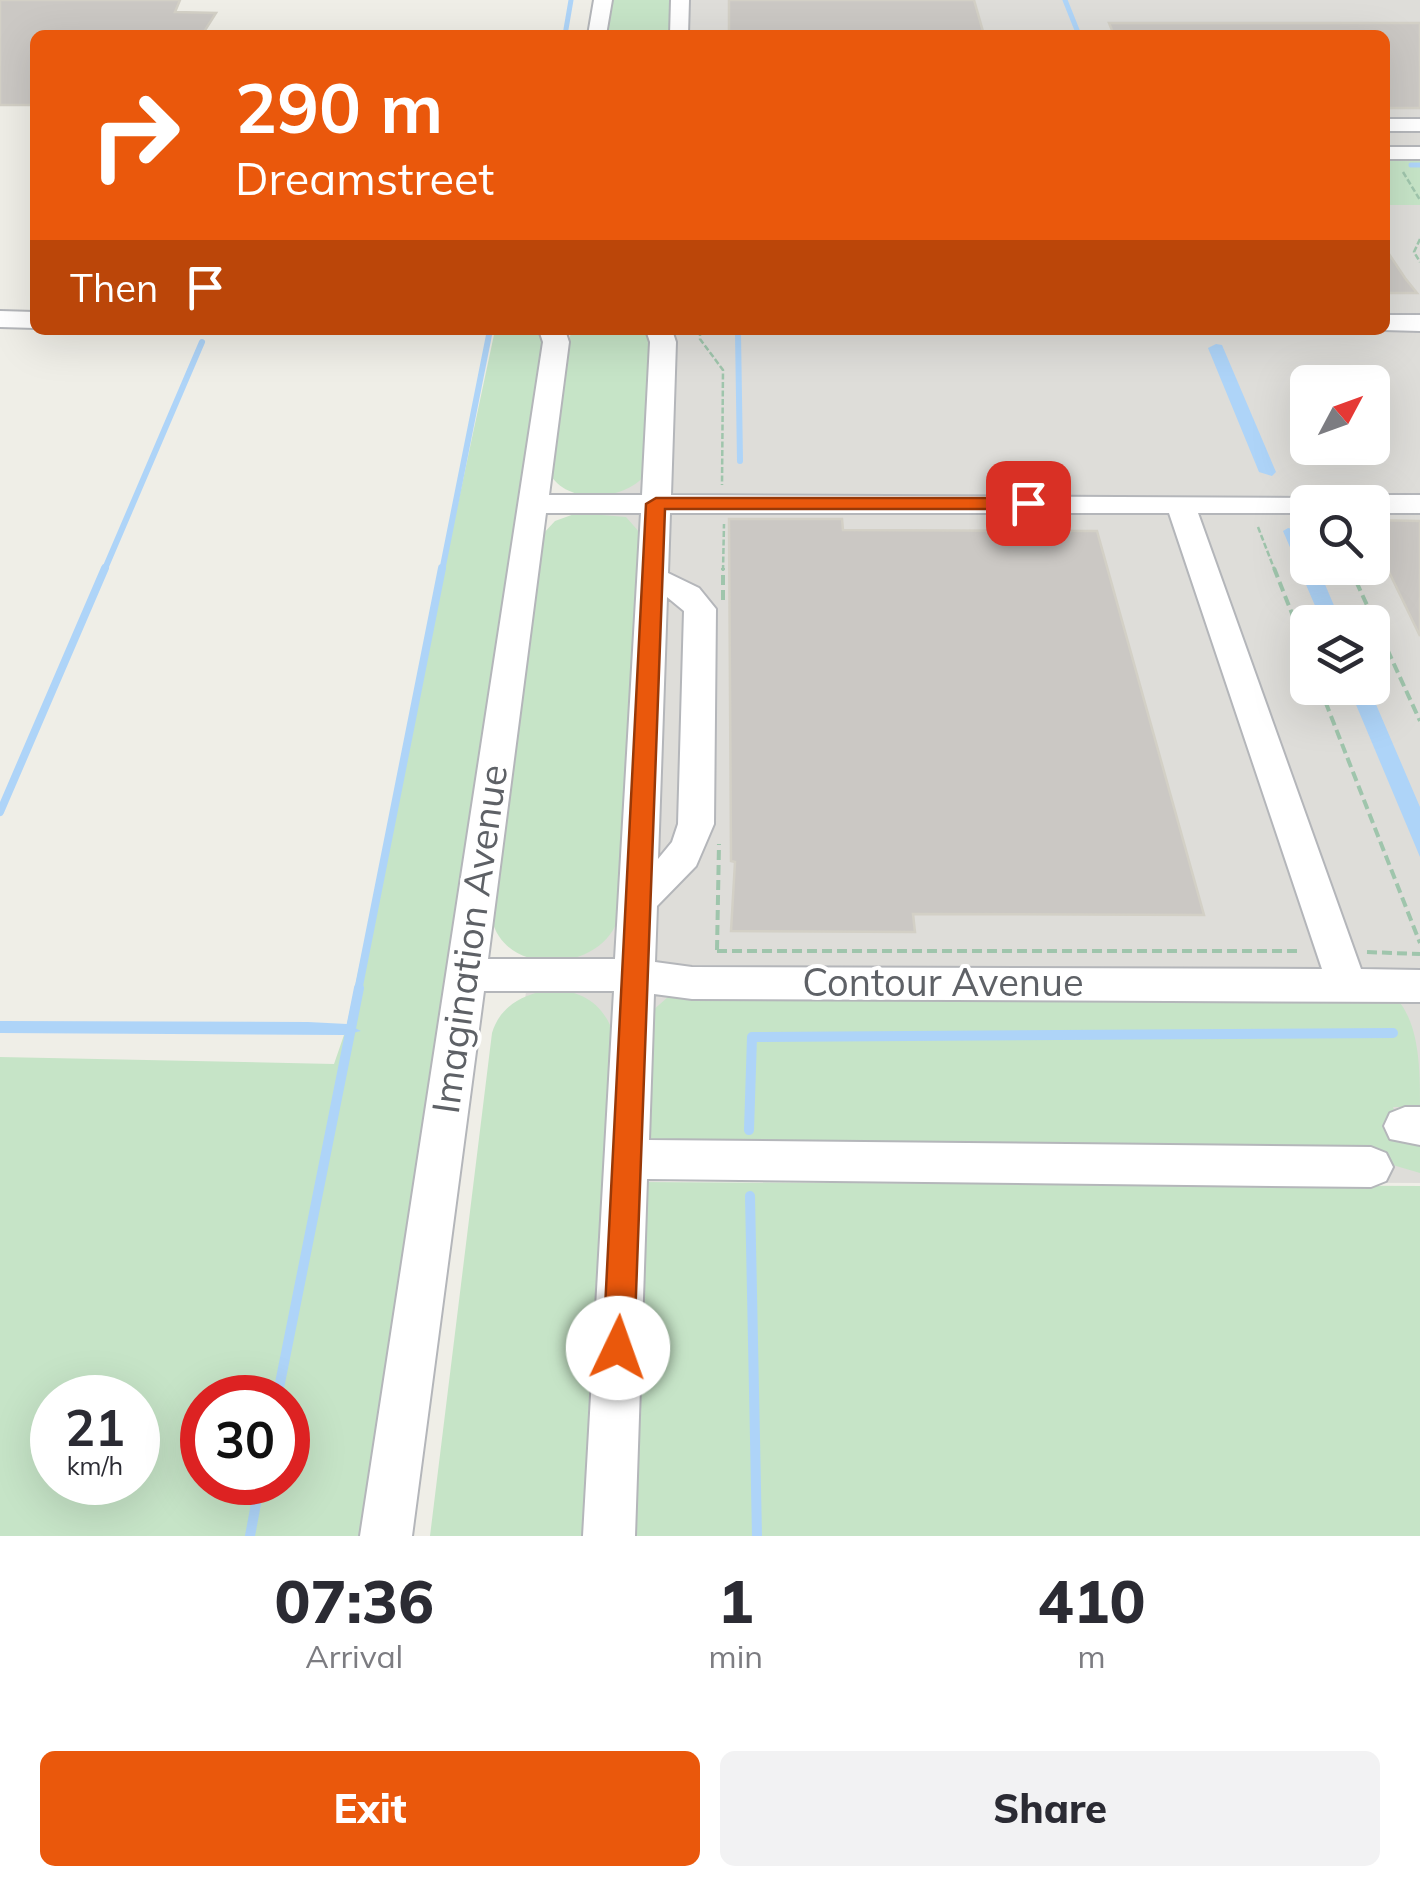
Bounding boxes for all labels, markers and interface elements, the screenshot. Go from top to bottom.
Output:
text: 290 m [235,63,443,151]
icon: right [70,70,200,200]
text: Dreamstreet [235,150,494,206]
icon: arrive [178,260,233,315]
text: Then [70,264,158,312]
north arrow [1290,365,1390,465]
map controls [1290,365,1390,705]
pin [986,461,1071,546]
icon: arrive [1001,476,1056,531]
button: search [1290,485,1390,585]
button: layers [1290,605,1390,705]
street label: Imagination Avenue [421,761,517,1116]
street label: Contour Avenue [802,958,1084,1006]
position arrow [566,1296,670,1400]
speed limit sign: 30 [180,1375,310,1505]
text: 21 [65,1396,125,1459]
text: km/h [67,1450,123,1481]
text: 07:36 [274,1563,434,1638]
text: 1 [718,1563,754,1638]
text: 410 [1037,1563,1145,1638]
text: Arrival [305,1636,403,1676]
text: min [709,1636,763,1676]
text: m [1077,1636,1106,1676]
button: Exit [40,1751,700,1866]
button: Share [720,1751,1380,1866]

